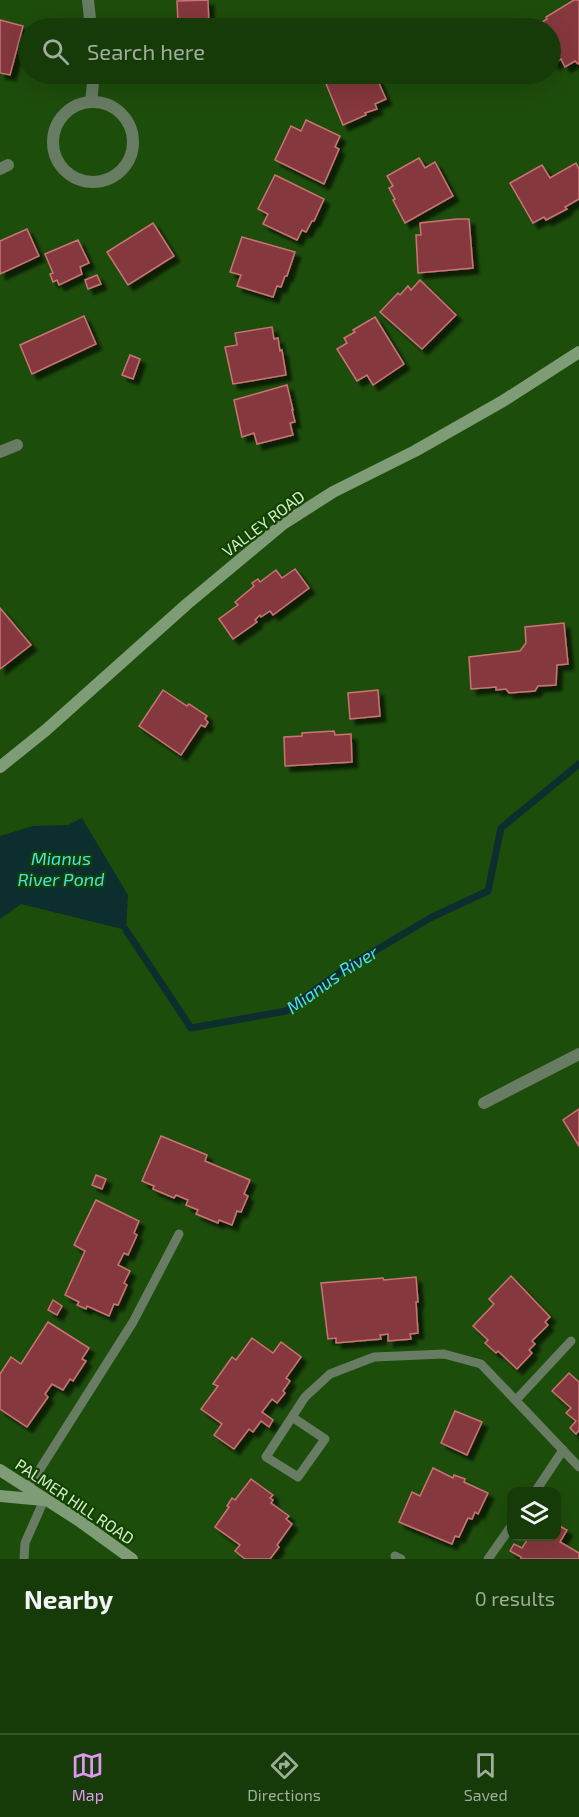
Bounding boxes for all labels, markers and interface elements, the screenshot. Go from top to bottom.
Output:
search box [18,18,561,84]
icon: search [39,35,72,68]
text: Search here [87,38,205,64]
street label: VALLEY ROAD [218,486,308,560]
water label: Mianus River Pond [17,847,105,890]
water label: Mianus River [282,940,383,1018]
street label: PALMER HILL ROAD [12,1454,138,1548]
map controls [507,1487,561,1541]
button: layers [507,1487,561,1541]
text: Nearby [24,1583,113,1614]
text: 0 results [475,1586,555,1610]
tab: Map [71,1749,104,1804]
tab: Directions [247,1749,321,1804]
tab: Saved [464,1749,508,1804]

